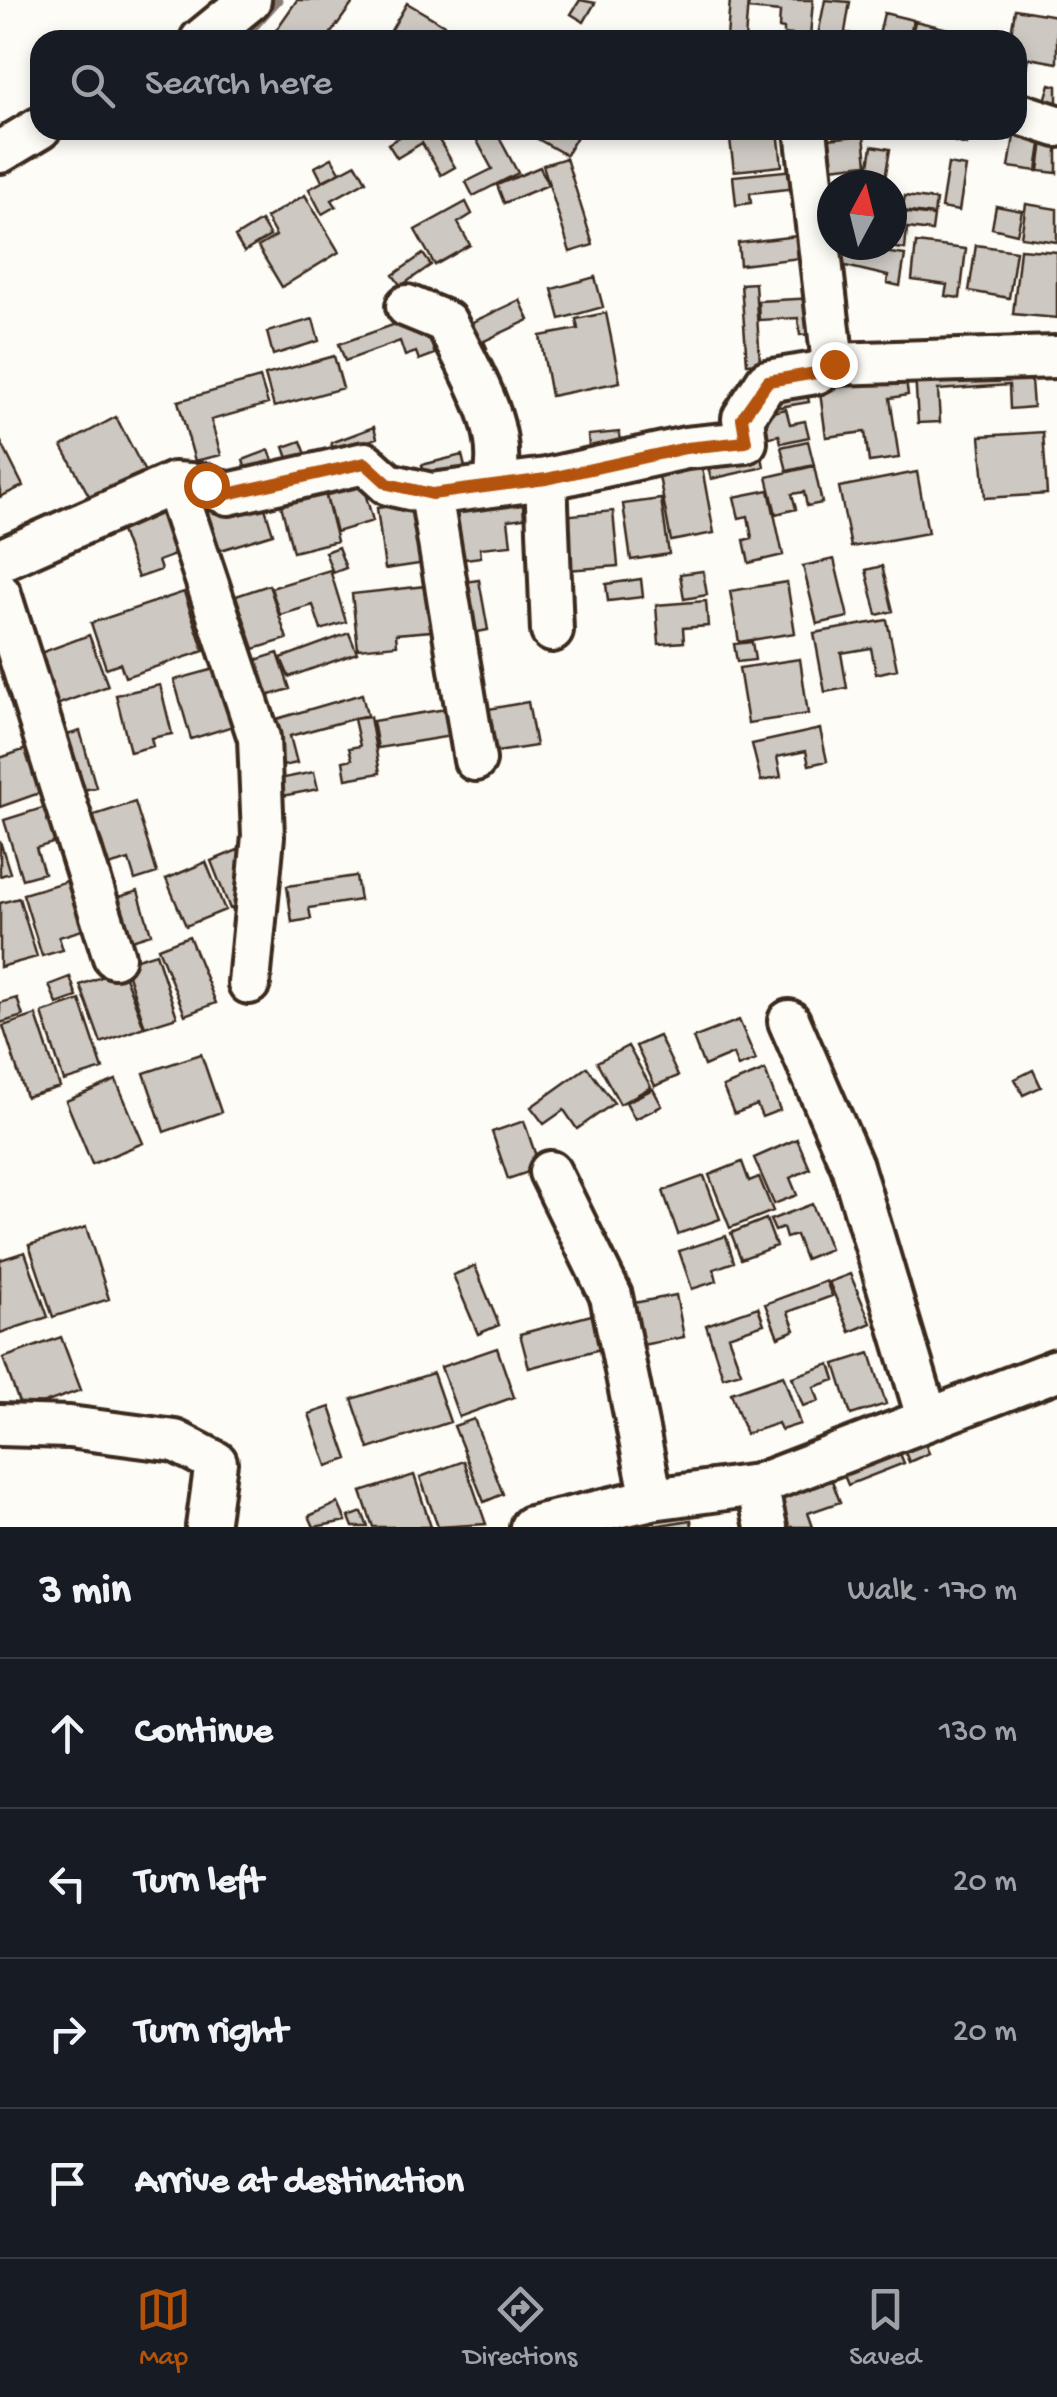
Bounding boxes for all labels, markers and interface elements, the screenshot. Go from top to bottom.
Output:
search box [30,30,1027,140]
icon: search [65,58,120,113]
text: Search here [145,63,332,107]
north arrow [817,170,907,260]
route end [812,342,858,388]
route start [184,463,230,509]
text: 3 min [40,1568,131,1617]
text: Walk · 170 m [847,1573,1017,1611]
icon: ahead [40,1706,95,1761]
text: Continue [135,1711,273,1755]
text: 130 m [939,1714,1017,1752]
icon: left [40,1856,95,1911]
text: Turn left [135,1861,263,1905]
text: 20 m [953,1864,1017,1902]
icon: right [40,2006,95,2061]
text: Turn right [135,2011,287,2055]
text: 20 m [953,2014,1017,2052]
icon: arrive [40,2156,95,2211]
text: Arrive at destination [135,2161,464,2205]
tab: Map [136,2282,191,2375]
tab: Directions [463,2282,577,2375]
tab: Saved [849,2282,921,2375]

